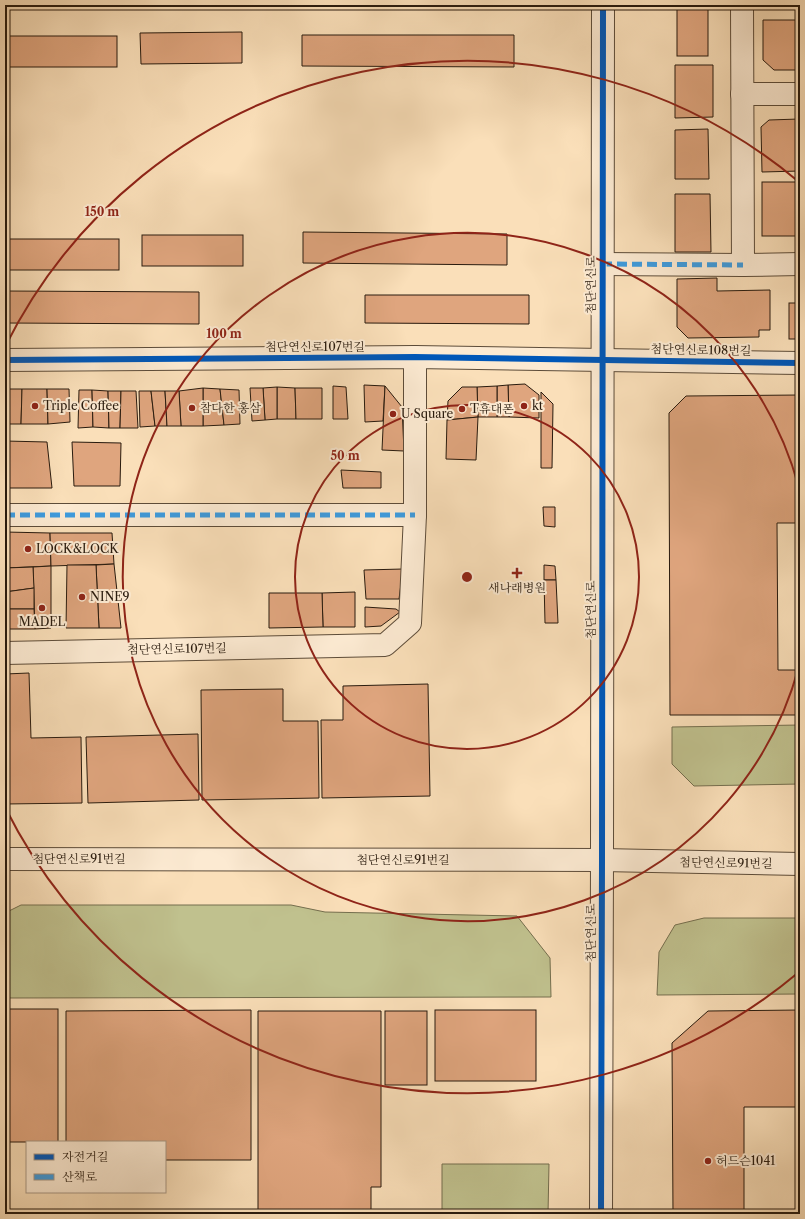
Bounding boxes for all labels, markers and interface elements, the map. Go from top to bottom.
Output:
text: 150 m [85,204,119,219]
street label: 첨단연신로 [583,256,598,314]
text: 100 m [206,326,242,341]
street label: 첨단연신로107번길 [265,339,365,354]
street label: 첨단연신로108번길 [650,341,752,358]
place label: Triple Coffee [43,398,119,413]
place label: kt [532,398,544,413]
place label: 참다한 홍삼 [200,400,262,415]
marker: Triple Coffee [30,401,40,411]
place label: T휴대폰 [470,401,514,416]
marker: kt [519,401,529,411]
marker: 참다한 홍삼 [187,403,197,413]
marker: T휴대폰 [457,404,467,414]
place label: U Square [401,406,454,421]
marker: U Square [388,409,398,419]
text: 50 m [330,448,360,463]
place label: LOCK&LOCK [36,541,119,556]
marker: LOCK&LOCK [23,544,33,554]
marker: 새나래병원 [511,567,523,579]
centre of rings [460,570,474,584]
place label: 새나래병원 [488,580,546,595]
street label: 첨단연신로 [583,581,598,639]
place label: NINE9 [90,589,130,604]
marker: NINE9 [77,592,87,602]
marker: MADEL [37,603,47,613]
place label: MADEL [19,614,66,629]
street label: 첨단연신로107번길 [127,640,227,657]
street label: 첨단연신로91번길 [32,851,126,866]
street label: 첨단연신로91번길 [356,852,450,867]
street label: 첨단연신로91번길 [679,854,773,871]
street label: 첨단연신로 [583,904,598,962]
legend [26,1141,166,1193]
text: 자전거길 [62,1149,108,1164]
place label: 허드슨1041 [716,1153,775,1168]
marker: 허드슨1041 [703,1156,713,1166]
text: 산책로 [62,1169,97,1184]

